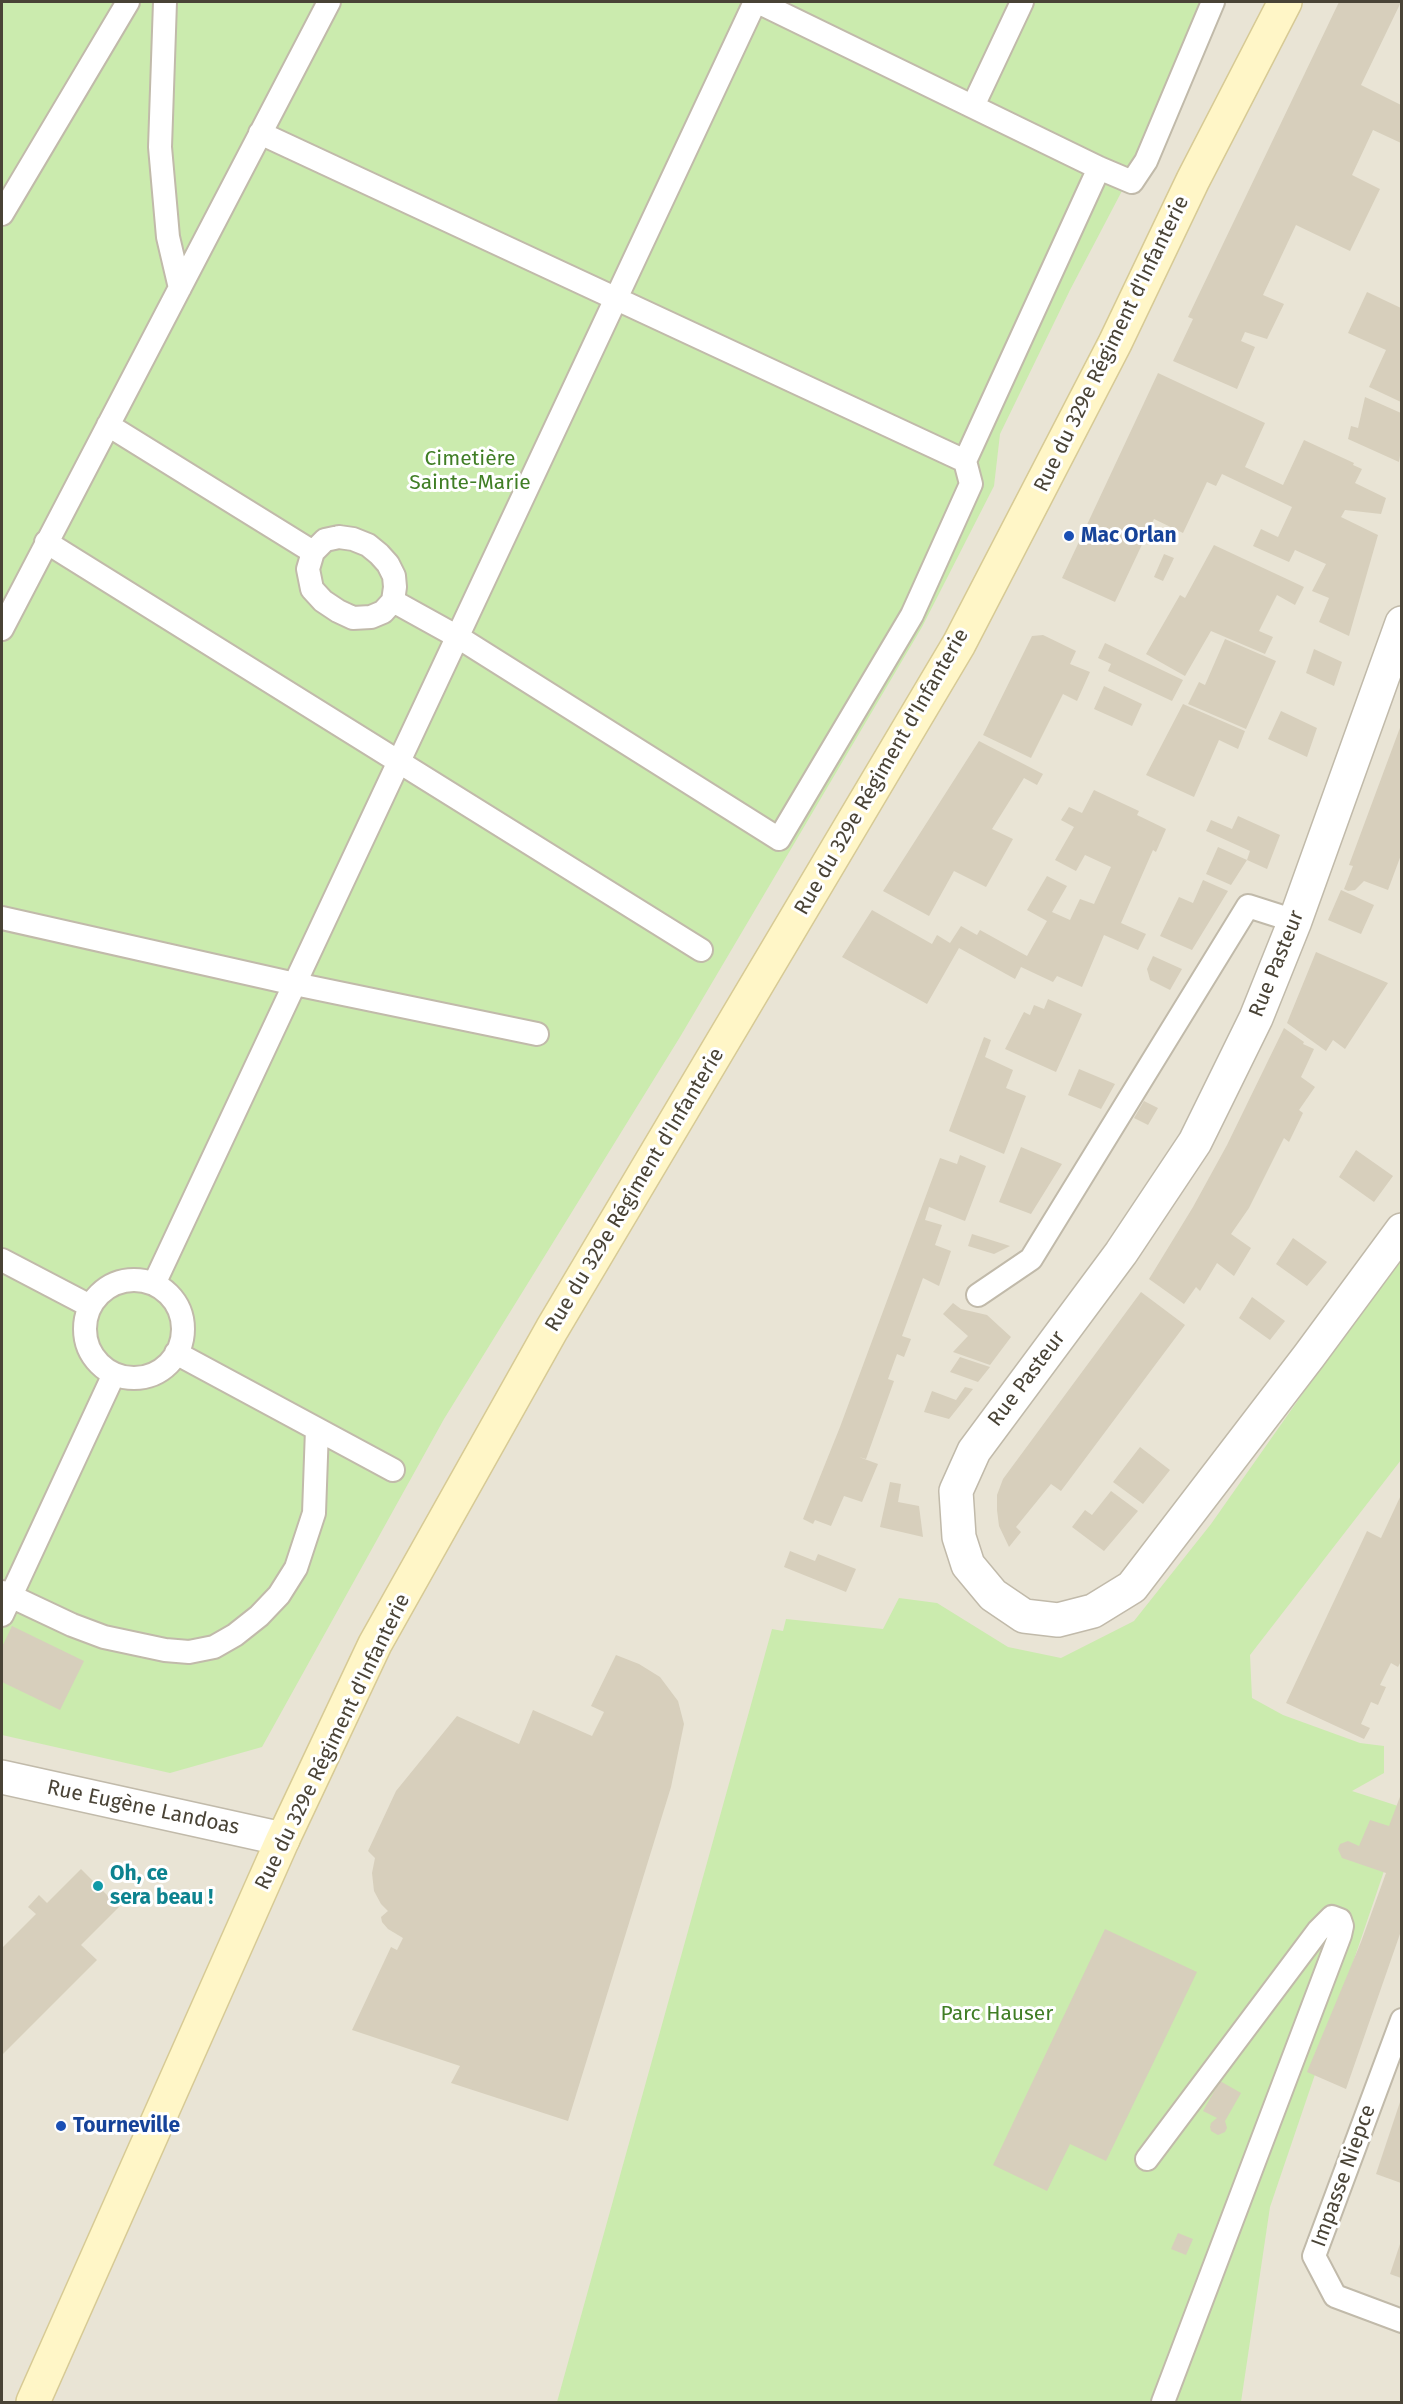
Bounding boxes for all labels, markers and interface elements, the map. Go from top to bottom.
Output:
street label: Rue du 329e Régiment d'Infanterie [1029,192,1195,496]
park label: Cimetière Sainte-Marie [409,446,531,496]
place label: Mac Orlan [1081,523,1177,549]
marker: Mac Orlan [1062,529,1076,543]
street label: Rue du 329e Régiment d'Infanterie [789,624,975,920]
street label: Rue Pasteur [1244,907,1310,1021]
street label: Rue du 329e Régiment d'Infanterie [540,1044,730,1336]
street label: Rue Pasteur [983,1326,1071,1432]
street label: Rue du 329e Régiment d'Infanterie [250,1590,416,1894]
street label: Rue Eugène Landoas [45,1775,241,1841]
place label: Oh, ce sera beau ! [110,1861,213,1911]
marker: Oh, ce sera beau ! [91,1879,105,1893]
park label: Parc Hauser [941,2001,1053,2027]
street label: Impasse Niepce [1307,2102,1381,2250]
place label: Tourneville [73,2113,180,2139]
marker: Tourneville [54,2119,68,2133]

